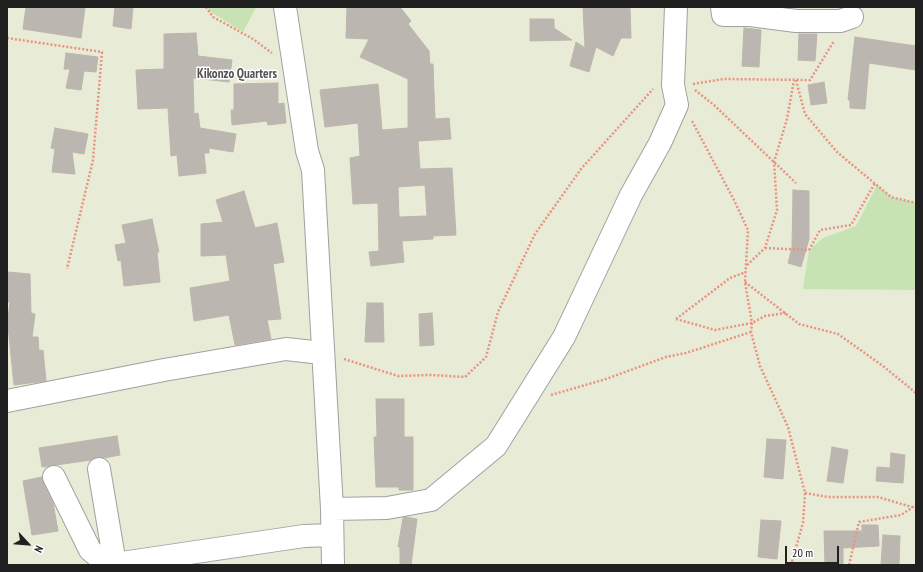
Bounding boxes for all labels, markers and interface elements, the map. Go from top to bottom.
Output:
district label: Kikonzo Quarters [197,66,277,82]
north arrow [8,524,48,564]
scale bar [787,538,841,564]
text: N [31,544,46,555]
text: 20 m [792,545,813,560]

